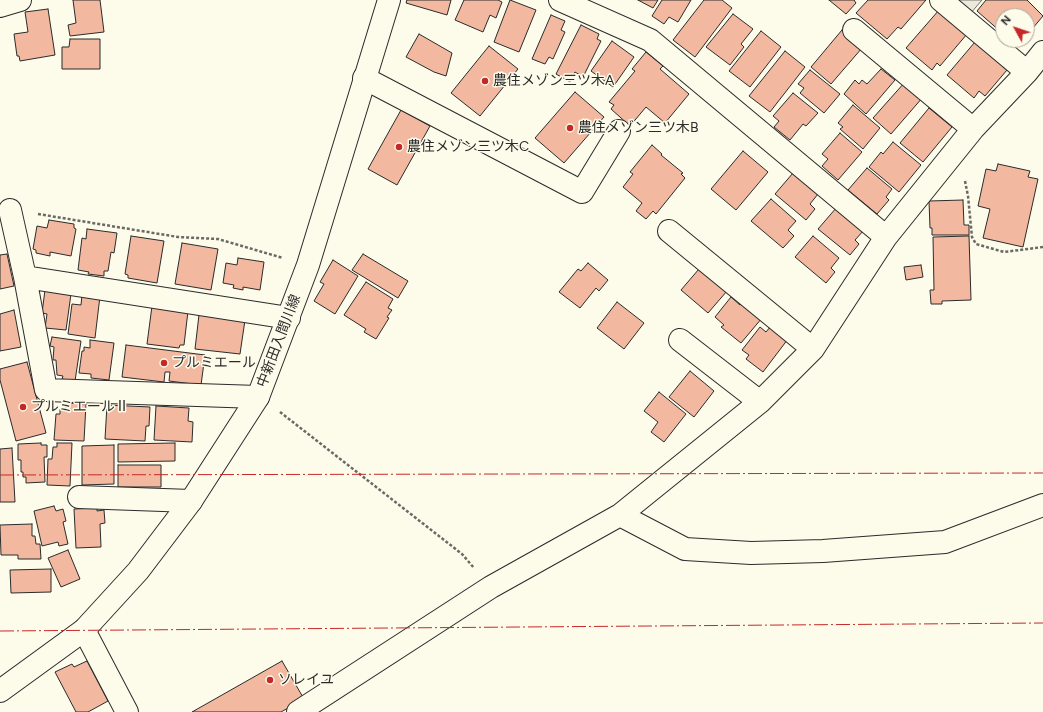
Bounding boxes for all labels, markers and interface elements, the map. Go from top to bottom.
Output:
north arrow [995,8,1035,48]
text: N [998,13,1014,28]
place label: 農住メゾン三ツ木A [493,73,614,89]
marker: 農住メゾン三ツ木A [480,76,490,86]
place label: 農住メゾン三ツ木B [578,120,699,136]
marker: 農住メゾン三ツ木B [565,123,575,133]
place label: 農住メゾン三ツ木C [407,139,529,155]
marker: 農住メゾン三ツ木C [394,142,404,152]
street label: 中新田入間川線 [254,292,304,390]
place label: プルミエール [172,355,256,371]
marker: プルミエール [159,358,169,368]
place label: プルミエールⅡ [31,399,129,415]
marker: プルミエールⅡ [18,402,28,412]
place label: ソレイユ [278,672,334,688]
marker: ソレイユ [265,675,275,685]

